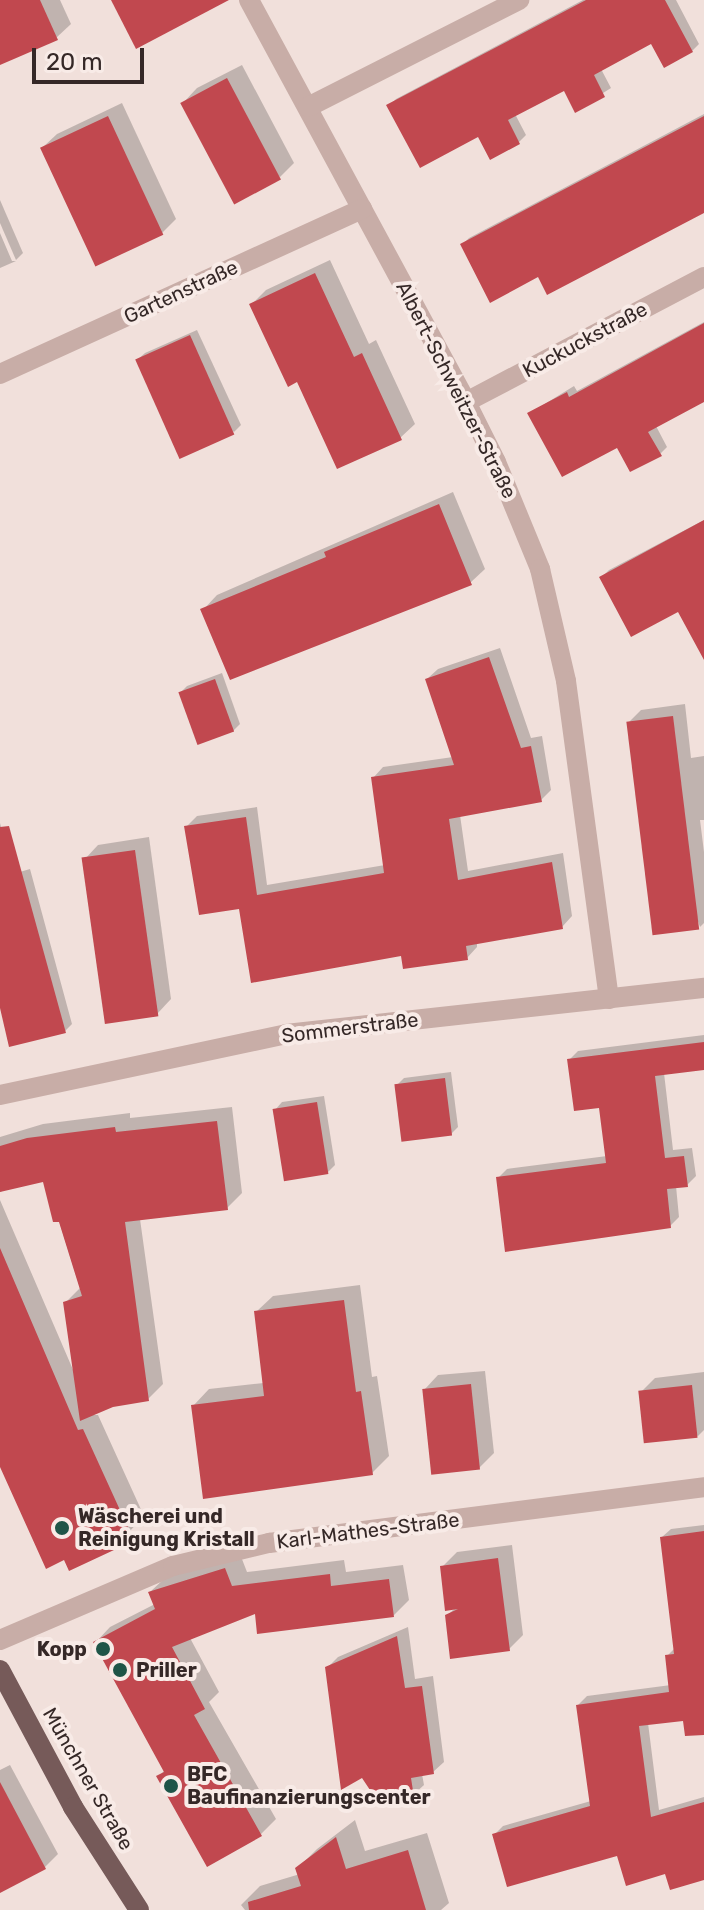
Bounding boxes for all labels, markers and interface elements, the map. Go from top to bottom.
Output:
scale bar [36,32,148,82]
text: 20 m [46,48,103,76]
street label: Gartenstraße [120,255,242,329]
street label: Albert-Schweitzer-Straße [391,278,521,502]
street label: Kuckuckstraße [519,297,651,383]
street label: Sommerstraße [280,1008,420,1048]
place label: Wäscherei und Reinigung Kristall [78,1504,255,1551]
street label: Karl-Mathes-Straße [275,1508,461,1554]
marker: Wäscherei und Reinigung Kristall [53,1519,71,1537]
place label: Kopp [37,1637,87,1661]
marker: Kopp [94,1640,112,1658]
place label: Priller [136,1658,197,1682]
marker: Priller [111,1661,129,1679]
street label: Münchner Straße [37,1703,139,1855]
place label: BFC Baufinanzierungscenter [187,1762,431,1809]
marker: BFC Baufinanzierungscenter [162,1777,180,1795]

